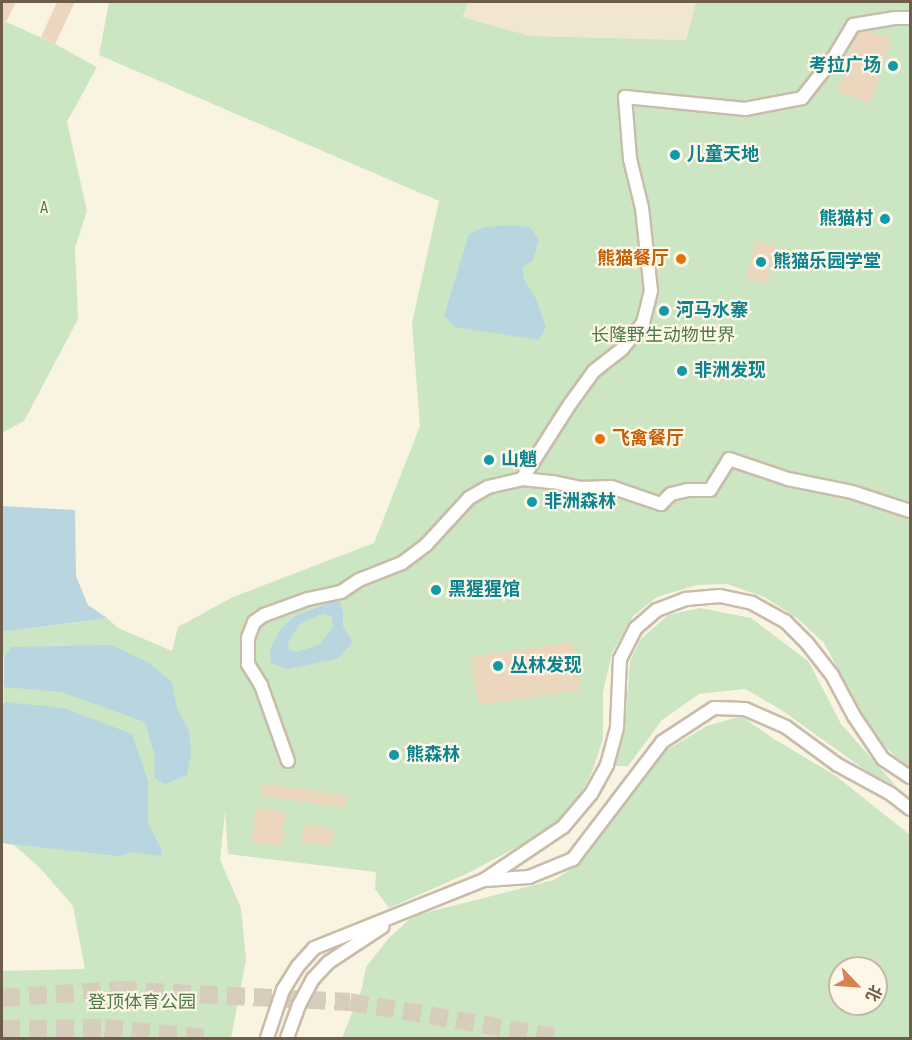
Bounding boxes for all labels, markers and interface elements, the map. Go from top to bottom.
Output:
place label: 考拉广场 [809,55,881,77]
marker: 考拉广场 [886,59,900,73]
place label: 儿童天地 [687,144,759,166]
marker: 儿童天地 [668,148,682,162]
park label: A [40,197,48,219]
place label: 熊猫村 [819,208,873,230]
marker: 熊猫村 [878,212,892,226]
place label: 熊猫餐厅 [597,248,669,270]
place label: 熊猫乐园学堂 [773,251,881,273]
marker: 熊猫餐厅 [674,252,688,266]
marker: 熊猫乐园学堂 [754,255,768,269]
place label: 河马水寨 [676,300,748,322]
marker: 河马水寨 [657,304,671,318]
park label: 长隆野生动物世界 [591,325,735,347]
place label: 非洲发现 [694,360,766,382]
marker: 非洲发现 [675,364,689,378]
place label: 飞禽餐厅 [612,428,684,450]
marker: 飞禽餐厅 [593,432,607,446]
place label: 山魈 [501,449,537,471]
marker: 山魈 [482,453,496,467]
place label: 非洲森林 [544,491,616,513]
marker: 非洲森林 [525,495,539,509]
place label: 黑猩猩馆 [448,579,520,601]
marker: 黑猩猩馆 [429,583,443,597]
place label: 丛林发现 [510,655,582,677]
marker: 丛林发现 [491,659,505,673]
place label: 熊森林 [406,744,460,766]
marker: 熊森林 [387,748,401,762]
north arrow [828,956,888,1016]
text: 北 [861,982,885,1004]
park label: 登顶体育公园 [88,992,196,1014]

